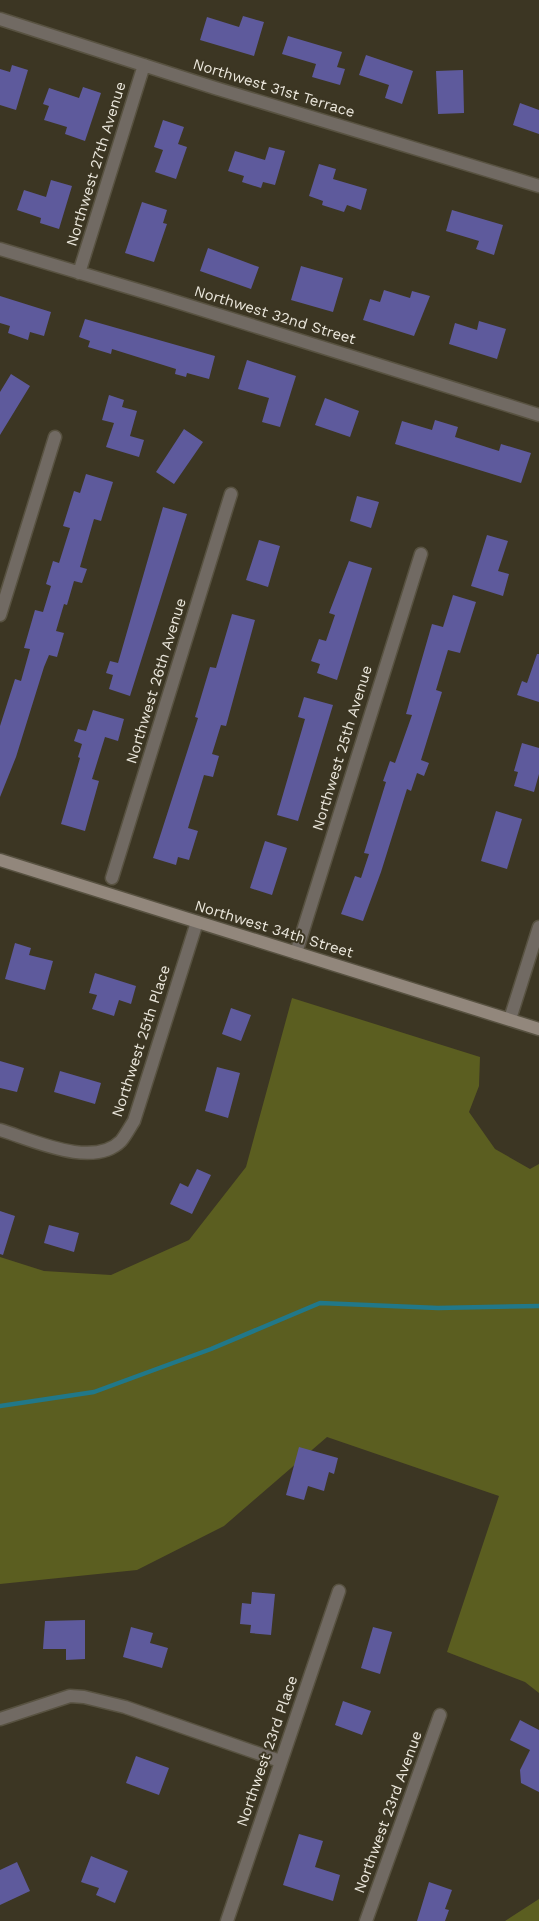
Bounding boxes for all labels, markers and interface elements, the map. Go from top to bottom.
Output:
street label: Northwest 31st Terrace [191,55,357,121]
street label: Northwest 27th Avenue [62,79,130,249]
street label: Northwest 32nd Street [192,282,359,348]
street label: Northwest 26th Avenue [122,596,190,766]
street label: Northwest 25th Avenue [308,663,376,833]
street label: Northwest 34th Street [192,896,356,962]
street label: Northwest 25th Place [108,963,174,1119]
street label: Northwest 23rd Place [233,1673,301,1829]
street label: Northwest 23rd Avenue [350,1728,426,1896]

